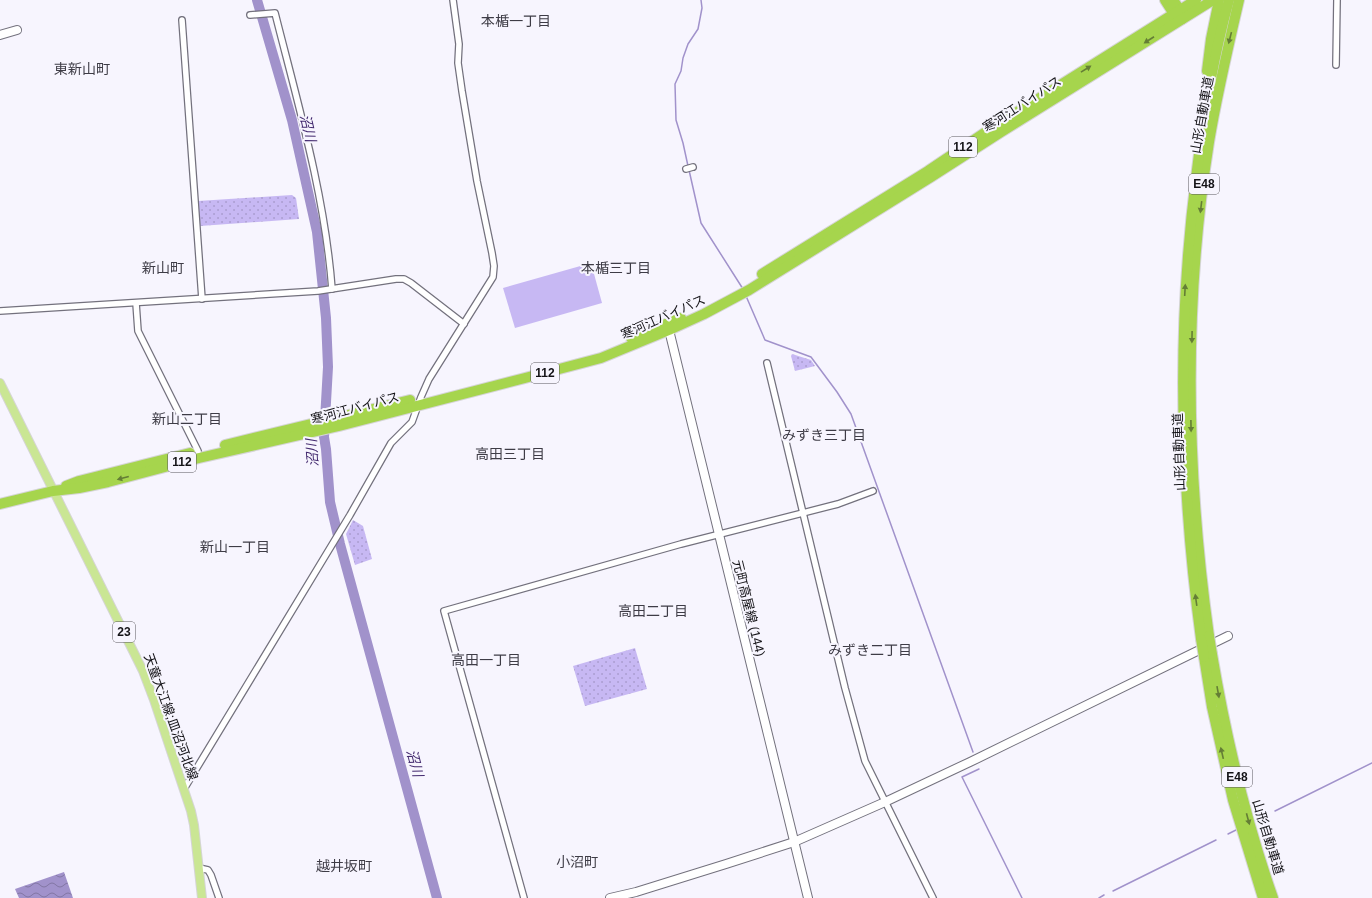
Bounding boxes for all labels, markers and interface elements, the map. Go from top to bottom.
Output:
district label: 本楯一丁目 [481,13,551,29]
one-way arrow [1227,32,1233,44]
one-way arrow [1144,36,1154,44]
district label: 東新山町 [54,61,110,77]
one-way arrow [1080,66,1092,73]
street label: 寒河江バイパス [980,73,1064,135]
street label: 山形自動車道 [1188,75,1216,155]
water label: 沼川 [297,113,319,145]
road number: 112 [949,137,977,157]
road number: E48 [1189,174,1219,194]
one-way arrow [1197,201,1204,213]
district label: 新山町 [142,260,184,276]
district label: 本楯三丁目 [581,260,651,276]
one-way arrow [1182,284,1189,296]
street label: 寒河江バイパス [618,292,708,342]
one-way arrow [1188,331,1195,343]
road number: 112 [531,363,559,383]
street label: 寒河江バイパス [309,389,401,427]
district label: 新山二丁目 [152,411,222,427]
street label: 山形自動車道 [1170,413,1188,491]
one-way arrow [1188,420,1194,433]
district label: みずき三丁目 [782,427,866,443]
water label: 沼川 [303,436,321,468]
district label: 高田三丁目 [475,446,545,462]
road number: 112 [168,452,196,472]
one-way arrow [117,475,130,481]
district label: 新山一丁目 [200,539,270,555]
street label: 元町高屋線 (144) [730,558,768,658]
one-way arrow [1193,594,1199,606]
district label: 高田二丁目 [618,603,688,619]
road number: 23 [113,622,135,642]
district label: みずき二丁目 [828,642,912,658]
street label: 天童大江線;皿沼河北線 [141,652,201,782]
district label: 高田一丁目 [451,652,521,668]
one-way arrow [1216,686,1222,698]
water label: 沼川 [404,747,427,781]
one-way arrow [1219,747,1225,759]
road number: E48 [1222,767,1252,787]
street label: 山形自動車道 [1249,798,1287,876]
one-way arrow [1245,813,1251,825]
district label: 小沼町 [556,854,598,870]
district label: 越井坂町 [316,858,372,874]

